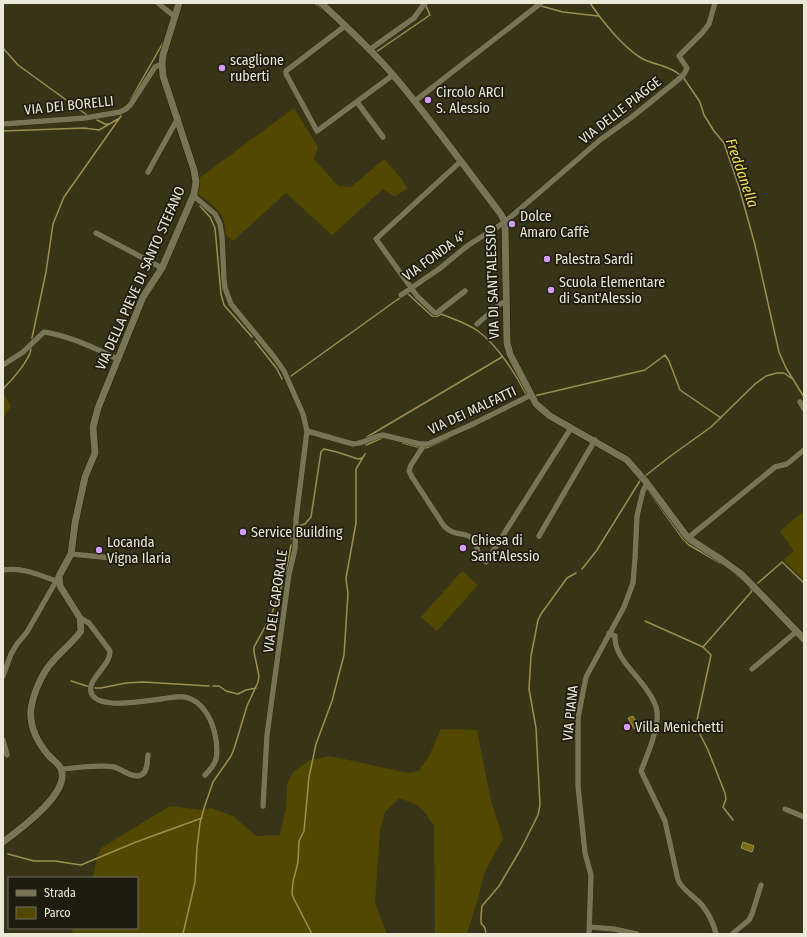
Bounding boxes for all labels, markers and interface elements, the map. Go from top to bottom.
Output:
place label: scaglione ruberti [230,52,284,85]
marker: scaglione ruberti [217,63,227,73]
street label: VIA DELLE PIAGGE [576,73,665,148]
place label: Circolo ARCI S. Alessio [436,84,504,117]
street label: VIA DEI BORELLI [23,92,115,119]
marker: Circolo ARCI S. Alessio [423,95,433,105]
water label: Freddanella [722,136,762,210]
street label: VIA DELLA PIEVE DI SANTO STEFANO [92,183,189,373]
place label: Dolce Amaro Caffè [520,208,589,241]
marker: Dolce Amaro Caffè [507,219,517,229]
street label: VIA DI SANT'ALESSIO [482,224,503,339]
street label: VIA FONDA 4° [399,226,471,285]
place label: Palestra Sardi [555,251,633,268]
marker: Palestra Sardi [542,254,552,264]
place label: Scuola Elementare di Sant'Alessio [559,274,665,307]
marker: Scuola Elementare di Sant'Alessio [546,285,556,295]
street label: VIA DEI MALFATTI [425,383,519,438]
place label: Service Building [251,524,343,541]
marker: Service Building [238,527,248,537]
place label: Chiesa di Sant'Alessio [471,532,540,565]
place label: Locanda Vigna Ilaria [107,534,171,567]
marker: Chiesa di Sant'Alessio [458,543,468,553]
marker: Locanda Vigna Ilaria [94,545,104,555]
street label: VIA DEL CAPORALE [260,548,291,654]
street label: VIA PIANA [559,684,582,742]
place label: Villa Menichetti [635,719,724,736]
marker: Villa Menichetti [622,722,632,732]
legend [8,877,138,929]
text: Strada [44,886,76,900]
text: Parco [44,906,71,920]

